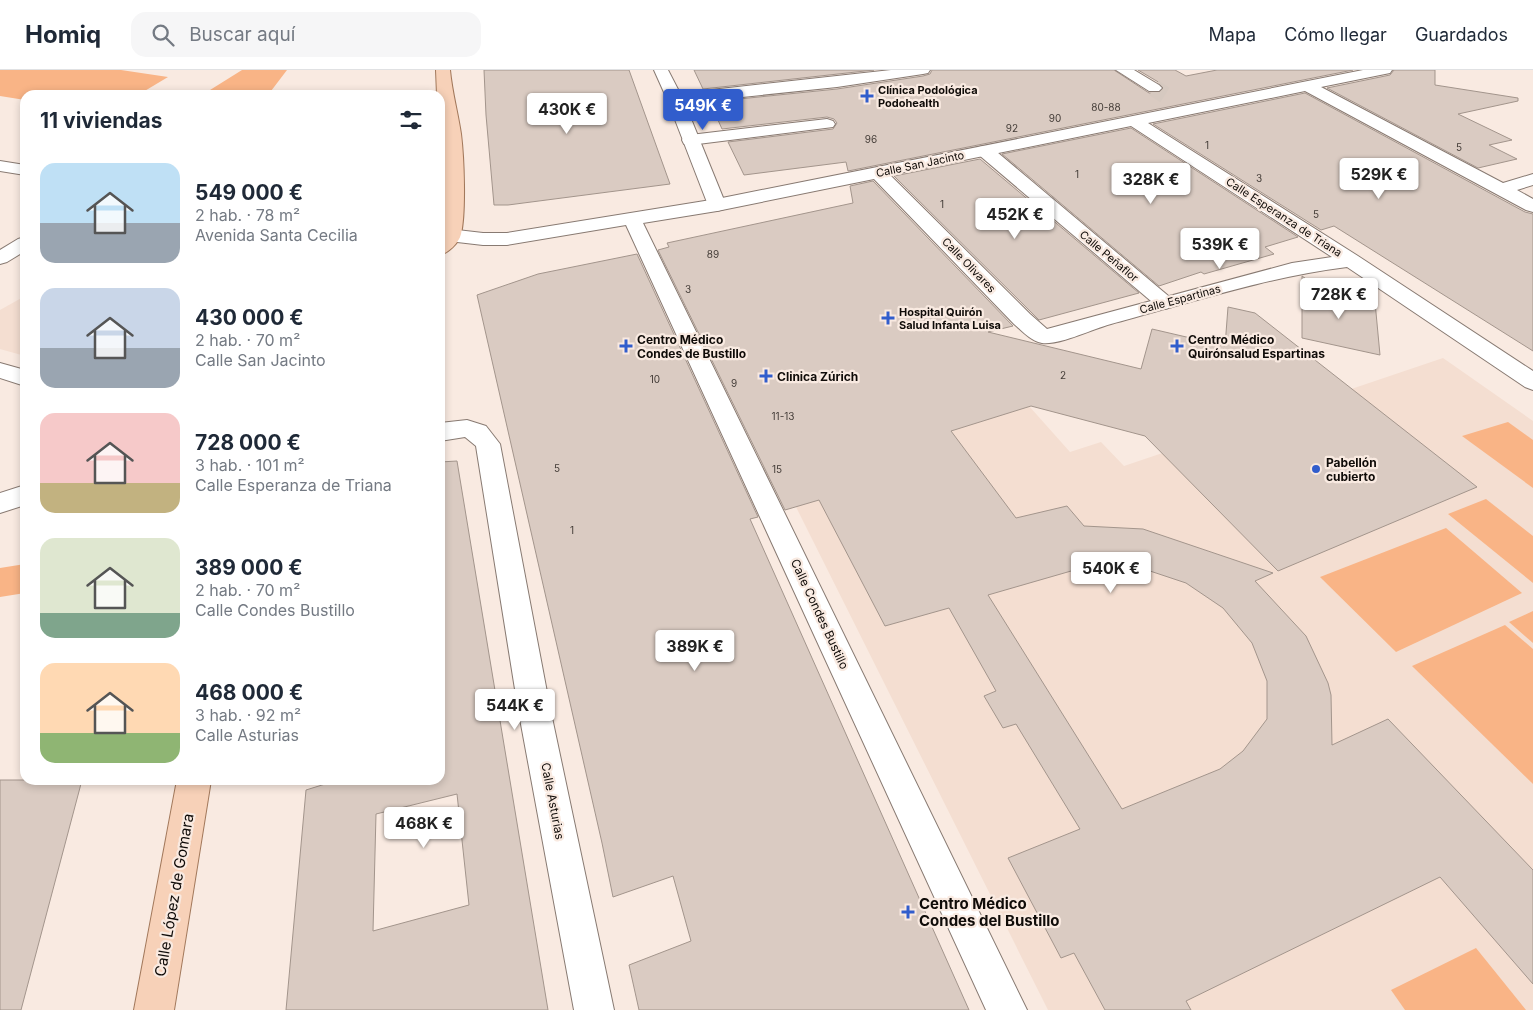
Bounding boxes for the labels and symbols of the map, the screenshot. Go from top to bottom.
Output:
place label: Clínica Podológica Podohealth [878,83,978,110]
pin: 549K € [662,88,744,131]
marker: Clínica Podológica Podohealth [860,89,874,103]
pin: 430K € [526,92,608,135]
house number: 80-88 [1091,101,1121,113]
house number: 90 [1049,112,1061,124]
house number: 92 [1006,122,1018,134]
house number: 96 [865,133,877,145]
house number: 1 [1205,139,1209,151]
house number: 5 [1456,141,1462,153]
street label: Calle San Jacinto [875,148,966,180]
pin: 529K € [1338,158,1420,200]
pin: 328K € [1110,162,1192,205]
house number: 1 [1075,168,1079,180]
house number: 3 [1256,172,1262,184]
street label: Calle Esperanza de Triana [1223,174,1345,260]
house number: 1 [940,198,944,210]
pin: 452K € [974,198,1056,240]
house number: 5 [1313,208,1319,220]
street label: Calle Peñaflor [1077,227,1141,285]
pin: 539K € [1179,228,1261,270]
street label: Calle Olivares [939,234,999,296]
house number: 89 [707,248,719,260]
pin: 728K € [1298,278,1380,320]
street label: Calle Espartinas [1138,281,1222,317]
house number: 3 [685,283,691,295]
place label: Hospital Quirón Salud Infanta Luisa [899,305,1001,332]
marker: Hospital Quirón Salud Infanta Luisa [881,311,895,325]
place label: Centro Médico Condes de Bustillo [637,332,746,361]
place label: Centro Médico Quirónsalud Espartinas [1188,332,1325,361]
marker: Centro Médico Condes de Bustillo [619,339,633,353]
marker: Centro Médico Quirónsalud Espartinas [1170,339,1184,353]
marker: Clinica Zúrich [759,369,773,383]
place label: Clinica Zúrich [777,369,858,384]
house number: 2 [1060,369,1066,381]
house number: 10 [650,373,660,385]
house number: 9 [731,377,737,389]
house number: 11-13 [772,410,794,422]
place label: Pabellón cubierto [1326,455,1377,484]
house number: 5 [554,462,560,474]
house number: 15 [772,463,782,475]
marker: Pabellón cubierto [1310,463,1322,475]
house number: 1 [570,524,574,536]
pin: 540K € [1070,552,1152,594]
street label: Calle Condes Bustillo [788,556,852,672]
pin: 389K € [654,630,736,672]
pin: 544K € [474,688,556,731]
street label: Calle Asturias [538,761,568,841]
pin: 468K € [383,806,465,849]
street label: Calle López de Gomara [150,812,198,978]
place label: Centro Médico Condes del Bustillo [919,894,1060,930]
marker: Centro Médico Condes del Bustillo [901,905,915,919]

